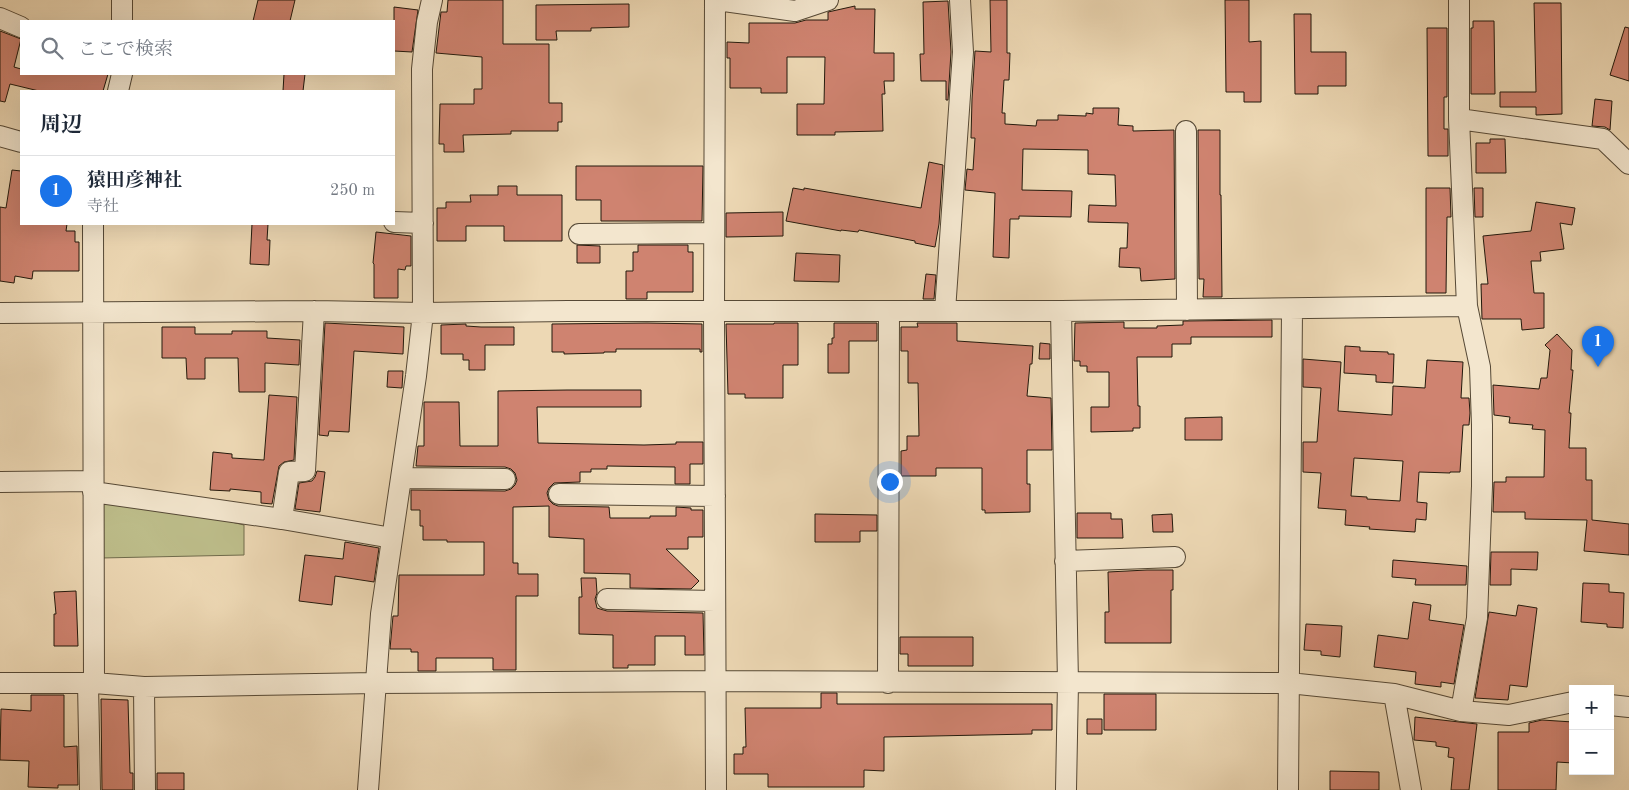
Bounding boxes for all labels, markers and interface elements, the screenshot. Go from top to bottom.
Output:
search box [20,20,395,75]
icon: search [38,34,66,62]
text: ここで検索 [78,41,173,60]
text: 周辺 [40,115,82,136]
text: 猿田彦神社 [87,172,182,191]
text: 1 [51,183,61,199]
text: 250 m [330,183,375,199]
text: 寺社 [87,199,119,215]
pin: 1 [1582,326,1614,367]
your location [877,469,903,495]
map controls [1569,685,1614,775]
button: + [1569,685,1614,730]
button: − [1569,730,1614,775]

